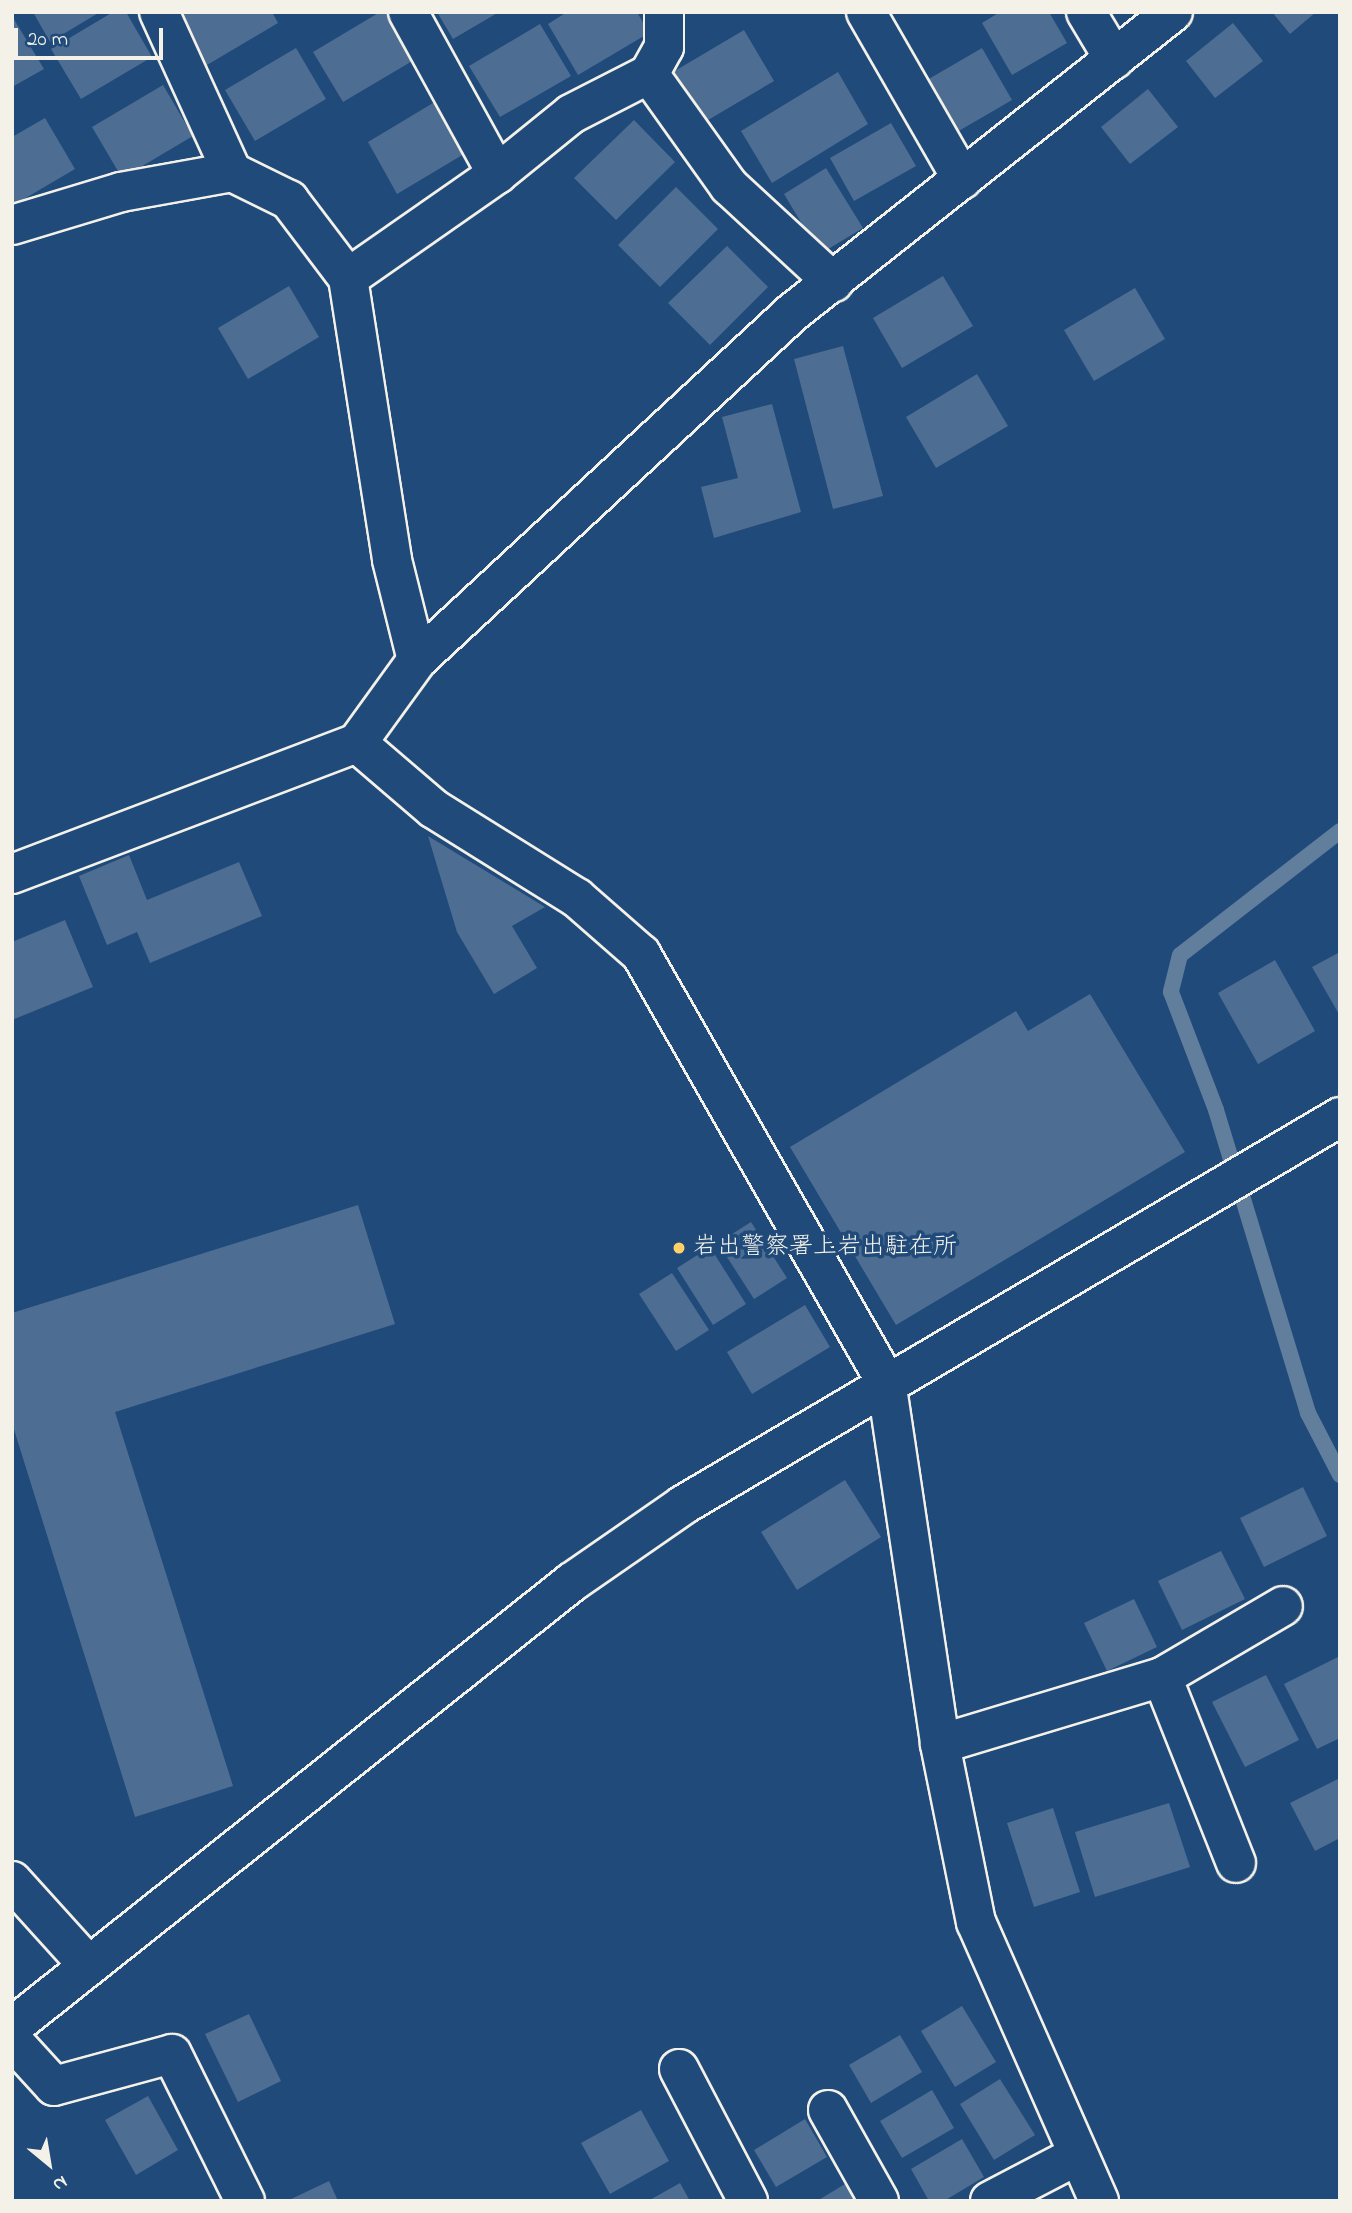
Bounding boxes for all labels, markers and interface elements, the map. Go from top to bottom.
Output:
scale bar [18,14,166,58]
text: 20 m [27,25,68,55]
place label: 岩出警察署上岩出駐在所 [693,1234,957,1262]
marker: 岩出警察署上岩出駐在所 [671,1240,687,1256]
north arrow [14,2129,84,2199]
text: N [47,2168,72,2198]

